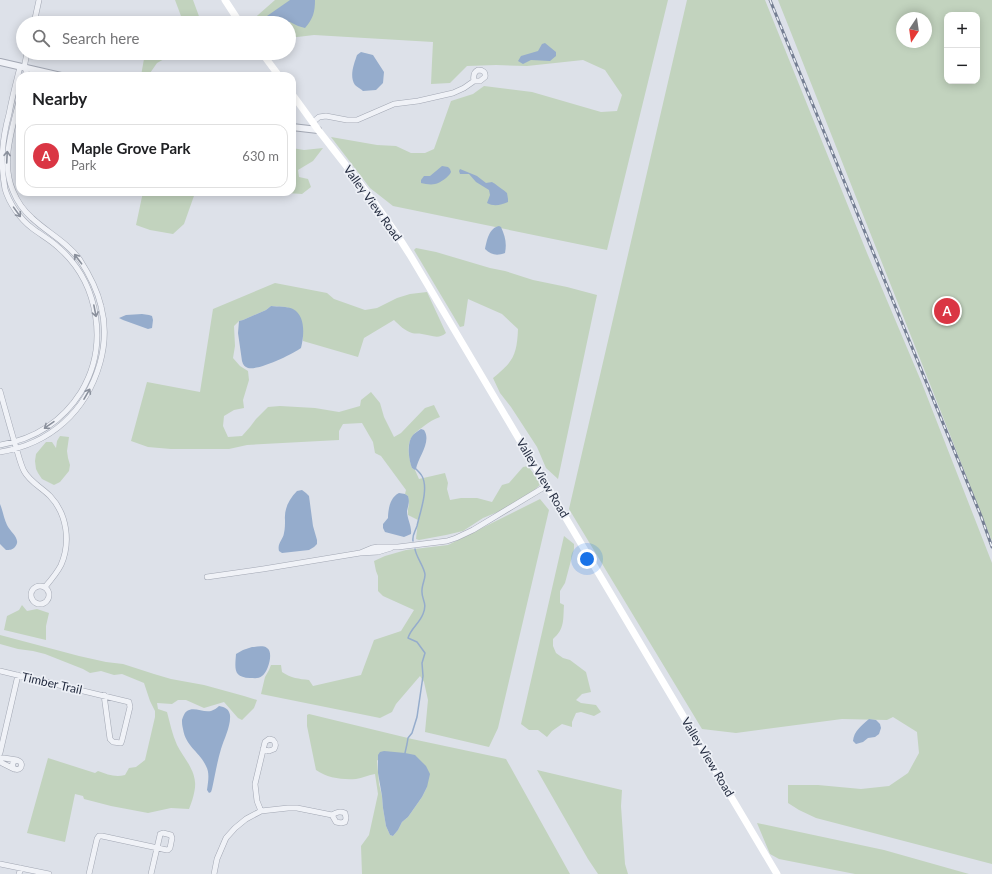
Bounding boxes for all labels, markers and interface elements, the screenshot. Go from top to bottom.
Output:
north arrow [896,12,932,48]
map controls [944,12,980,84]
button: + [944,12,980,48]
search box [16,16,296,60]
icon: search [30,27,52,49]
text: Search here [62,29,139,47]
button: − [944,48,980,84]
text: Nearby [32,88,87,109]
text: Maple Grove Park [71,139,191,157]
text: A [41,148,51,164]
text: 630 m [242,148,279,164]
one-way arrow [4,151,11,164]
text: Park [71,157,96,173]
street label: Valley View Road [341,162,405,244]
one-way arrow [13,206,21,217]
one-way arrow [74,253,82,264]
pin: A [934,296,960,326]
one-way arrow [91,304,99,317]
one-way arrow [84,388,92,400]
one-way arrow [44,421,55,429]
street label: Valley View Road [513,436,573,520]
your location [577,549,597,569]
street label: Timber Trail [20,669,84,697]
street label: Valley View Road [678,715,738,799]

